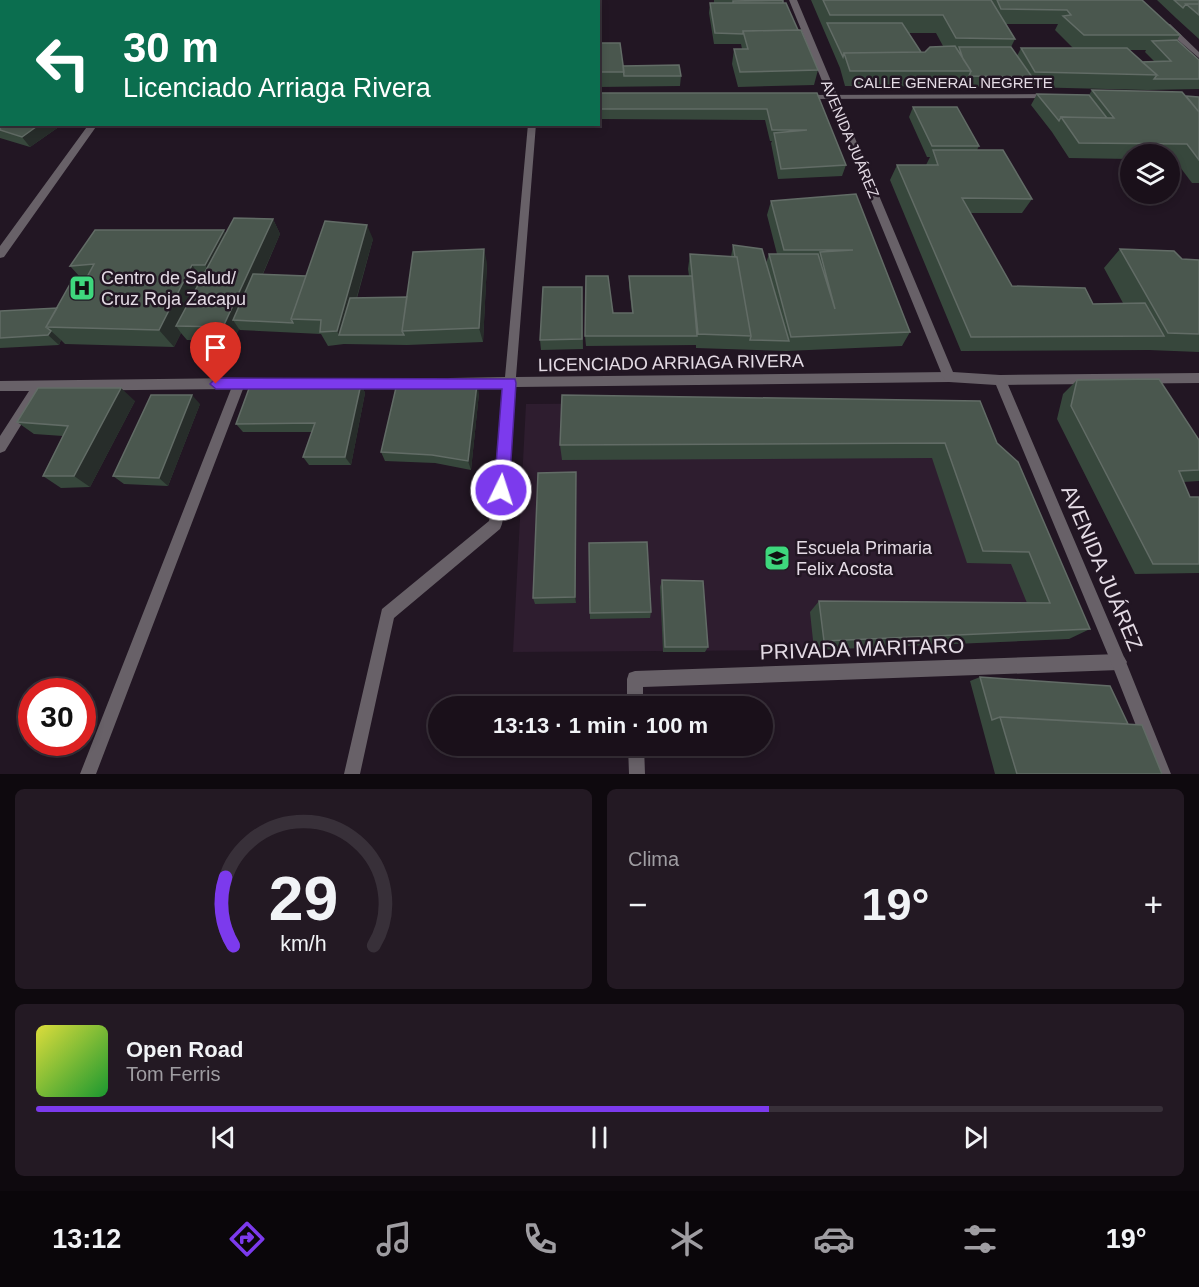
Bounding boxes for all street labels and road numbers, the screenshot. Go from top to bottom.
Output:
street label: CALLE GENERAL NEGRETE [853,74,1053,91]
street label: AVENIDA JUÁREZ [818,77,883,200]
street label: LICENCIADO ARRIAGA RIVERA [538,351,804,375]
street label: AVENIDA JUÁREZ [1057,482,1148,654]
street label: PRIVADA MARITARO [759,633,965,664]

